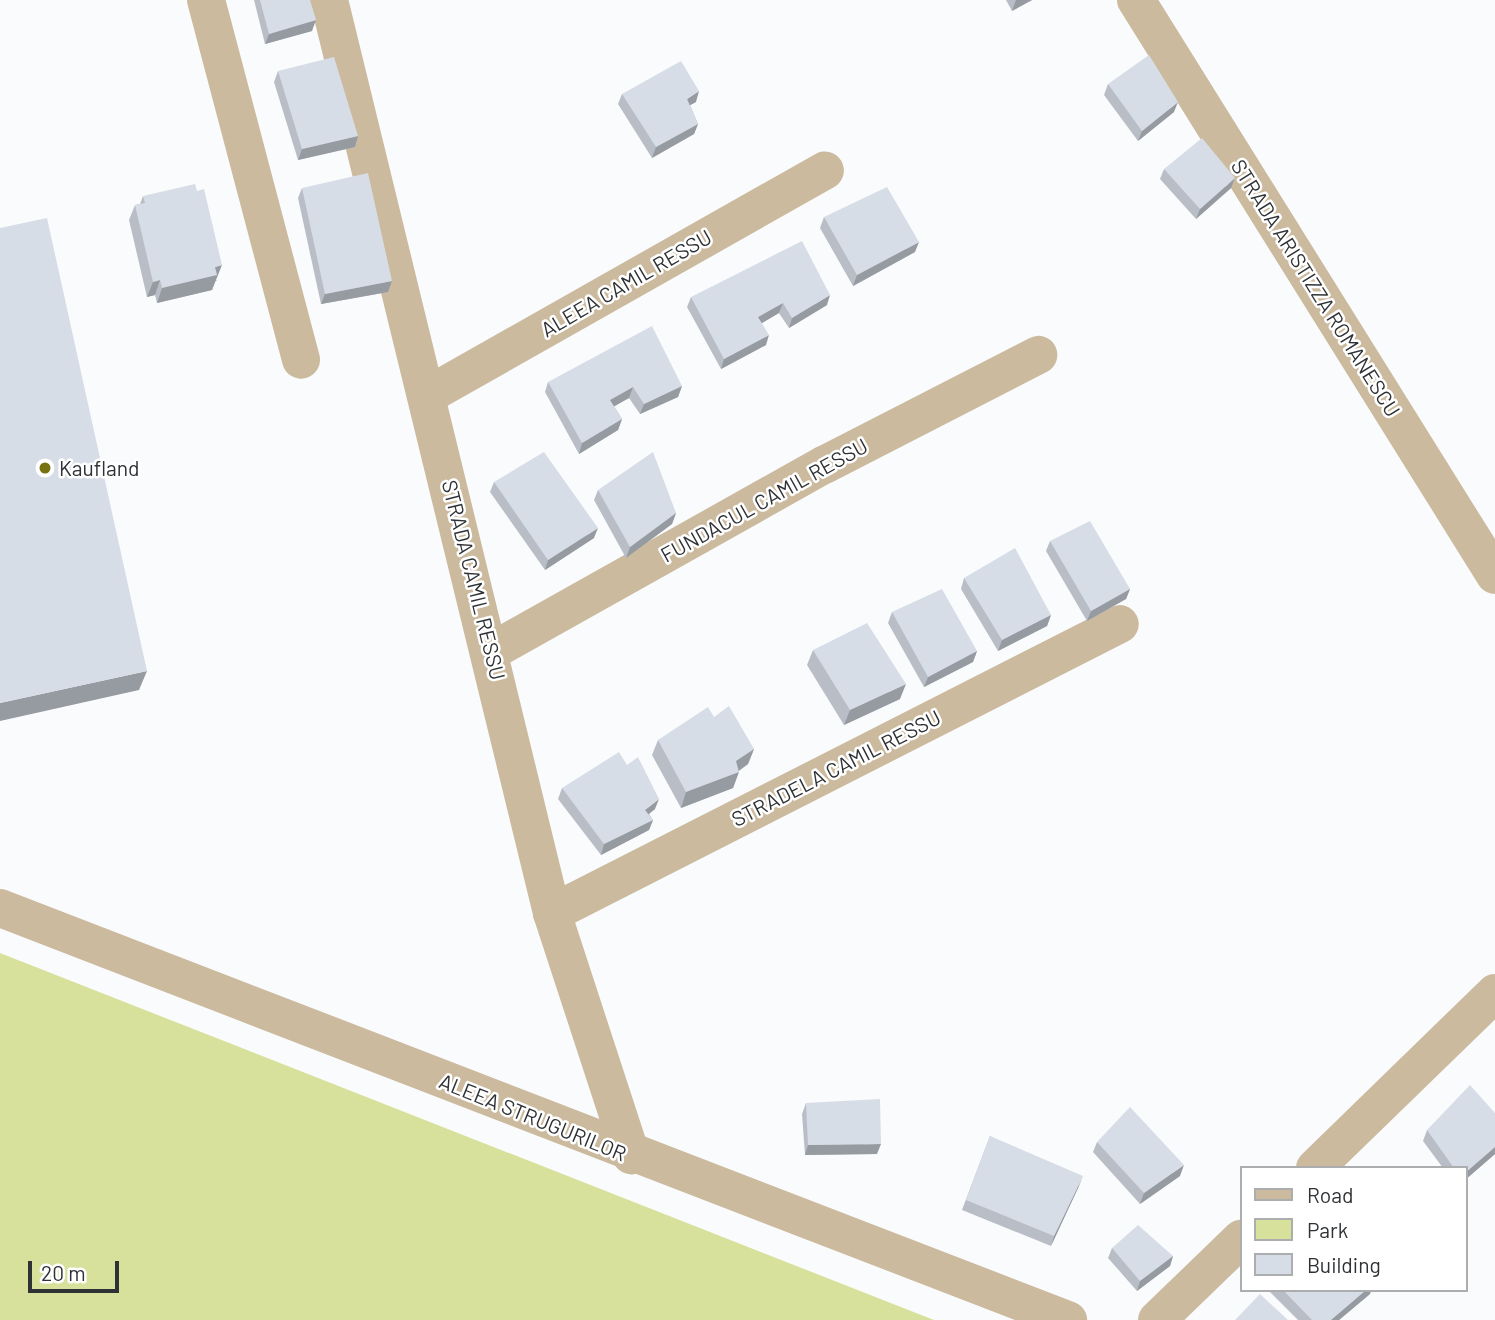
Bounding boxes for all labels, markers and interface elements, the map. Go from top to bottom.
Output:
street label: STRADA ARISTIZZA ROMANESCU [1226,155,1406,421]
street label: ALEEA CAMIL RESSU [536,224,716,342]
street label: FUNDACUL CAMIL RESSU [656,433,872,567]
place label: Kaufland [59,455,139,481]
marker: Kaufland [37,460,53,476]
street label: STRADA CAMIL RESSU [437,477,511,683]
street label: STRADELA CAMIL RESSU [727,704,945,832]
street label: ALEEA STRUGURILOR [436,1068,630,1166]
legend [1240,1166,1467,1292]
text: Road [1307,1182,1353,1207]
text: Park [1307,1217,1348,1242]
scale bar [32,1246,122,1290]
text: Building [1307,1252,1381,1277]
text: 20 m [41,1260,86,1285]

